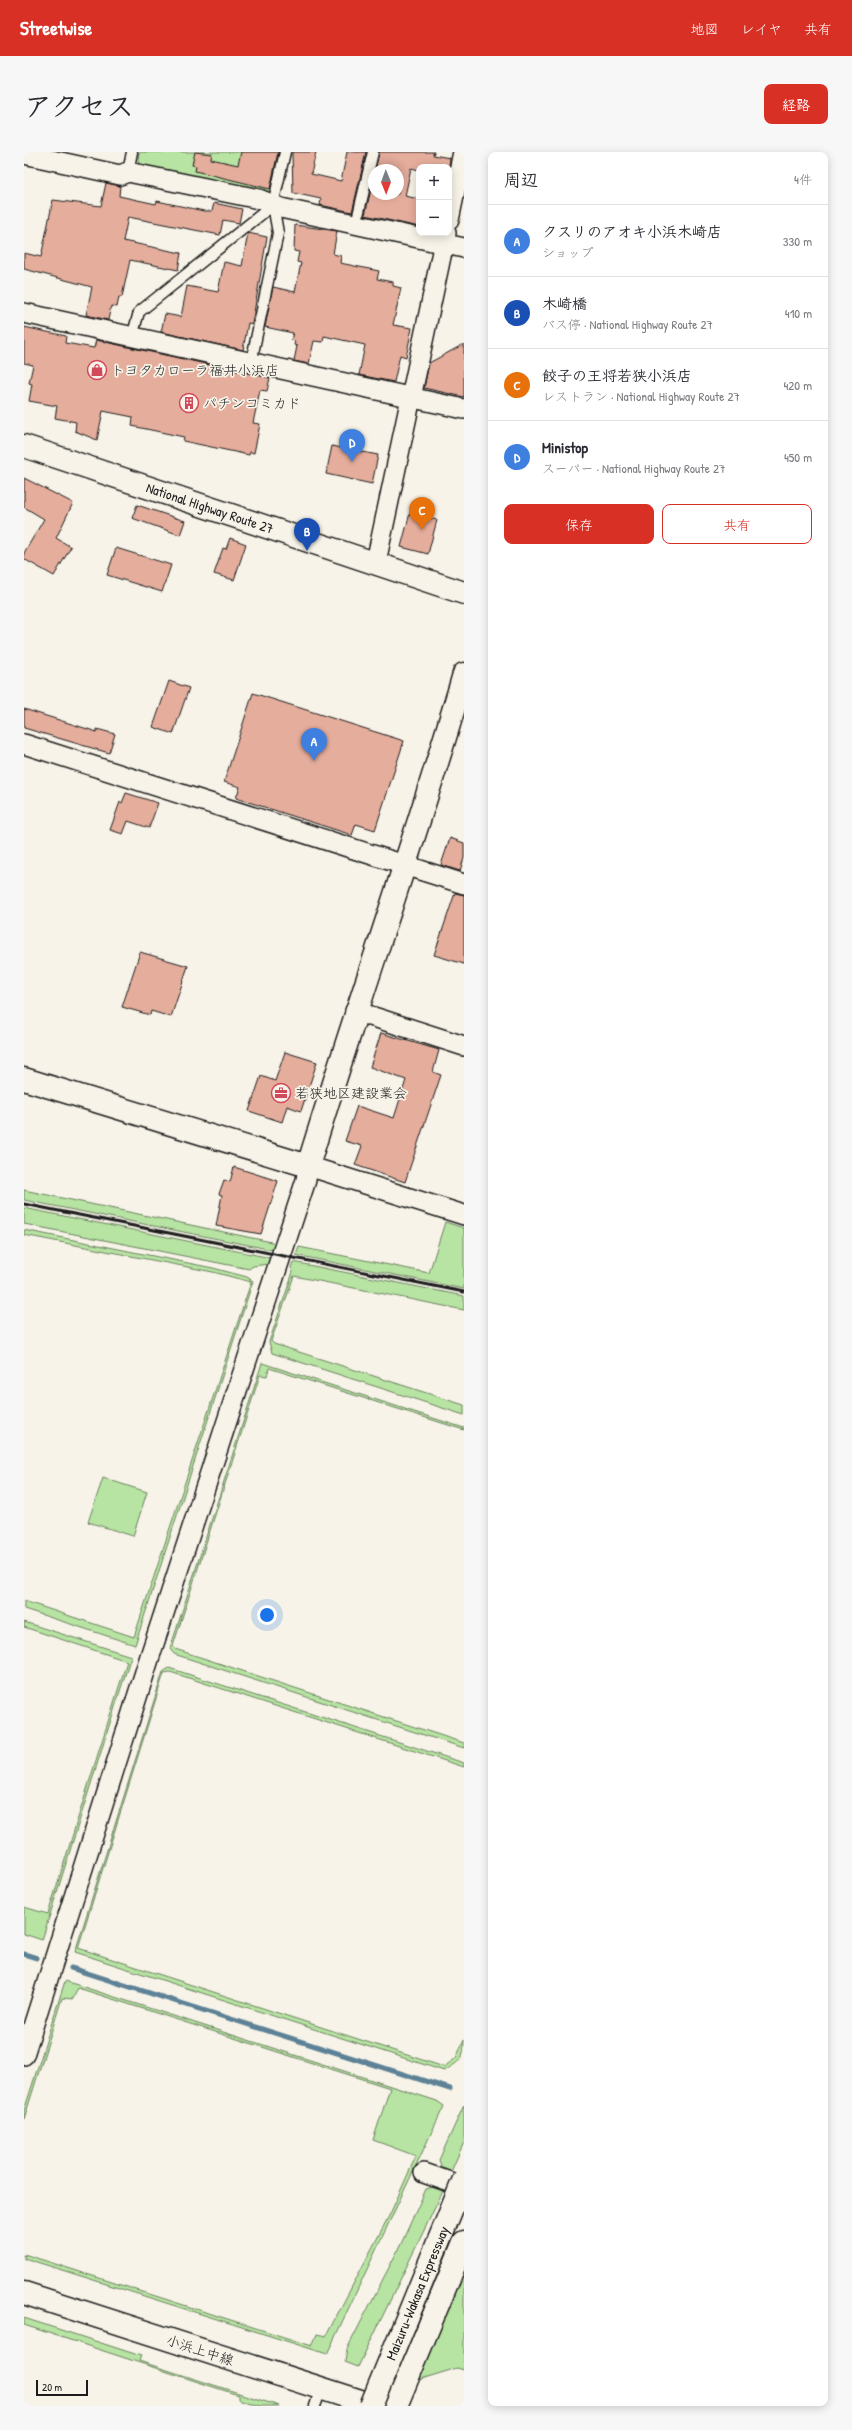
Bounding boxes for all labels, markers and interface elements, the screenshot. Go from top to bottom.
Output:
text: Streetwise [20,15,92,41]
text: 地図 [691,19,719,38]
text: レイヤ [741,19,782,38]
text: 共有 [804,19,832,38]
button: 経路 [764,84,828,124]
text: アクセス [24,87,134,125]
north arrow [368,164,404,200]
map controls [416,164,452,236]
button: + [416,164,452,200]
text: 周辺 [504,168,538,191]
text: 4件 [794,170,812,188]
button: − [416,200,452,236]
text: クスリのアオキ小浜木崎店 [542,221,722,242]
text: A [514,232,520,250]
text: 330 m [783,232,812,250]
text: ショップ [542,243,593,261]
text: 木崎橋 [542,293,587,314]
text: B [514,304,520,322]
text: 410 m [785,304,812,322]
text: バス停 · National Highway Route 27 [542,315,713,333]
shop icon: トヨタカローラ福井小浜店 [86,359,108,381]
place label: トヨタカローラ福井小浜店 [111,360,279,379]
text: 餃子の王将若狭小浜店 [542,365,692,386]
text: C [513,376,521,394]
text: 420 m [783,376,812,394]
text: レストラン · National Highway Route 27 [542,387,740,405]
building icon: パチンコミカド [178,392,200,414]
place label: パチンコミカド [203,393,301,412]
pin: D [339,429,365,462]
text: Ministop [542,437,588,458]
text: D [514,448,520,466]
text: 450 m [784,448,812,466]
text: スーパー · National Highway Route 27 [542,459,725,477]
street label: National Highway Route 27 [144,478,276,538]
pin: C [409,497,435,530]
button: 保存 [504,504,654,544]
button: 共有 [662,504,812,544]
pin: B [294,518,320,551]
pin: A [301,728,327,761]
office icon: 若狭地区建設業会 [270,1082,292,1104]
place label: 若狭地区建設業会 [295,1083,407,1102]
your location [257,1605,277,1625]
street label: Maizuru-Wakasa Expressway [381,2223,454,2363]
street label: 小浜上中線 [164,2330,236,2369]
scale bar [36,2378,88,2397]
text: 20 m [42,2380,62,2394]

